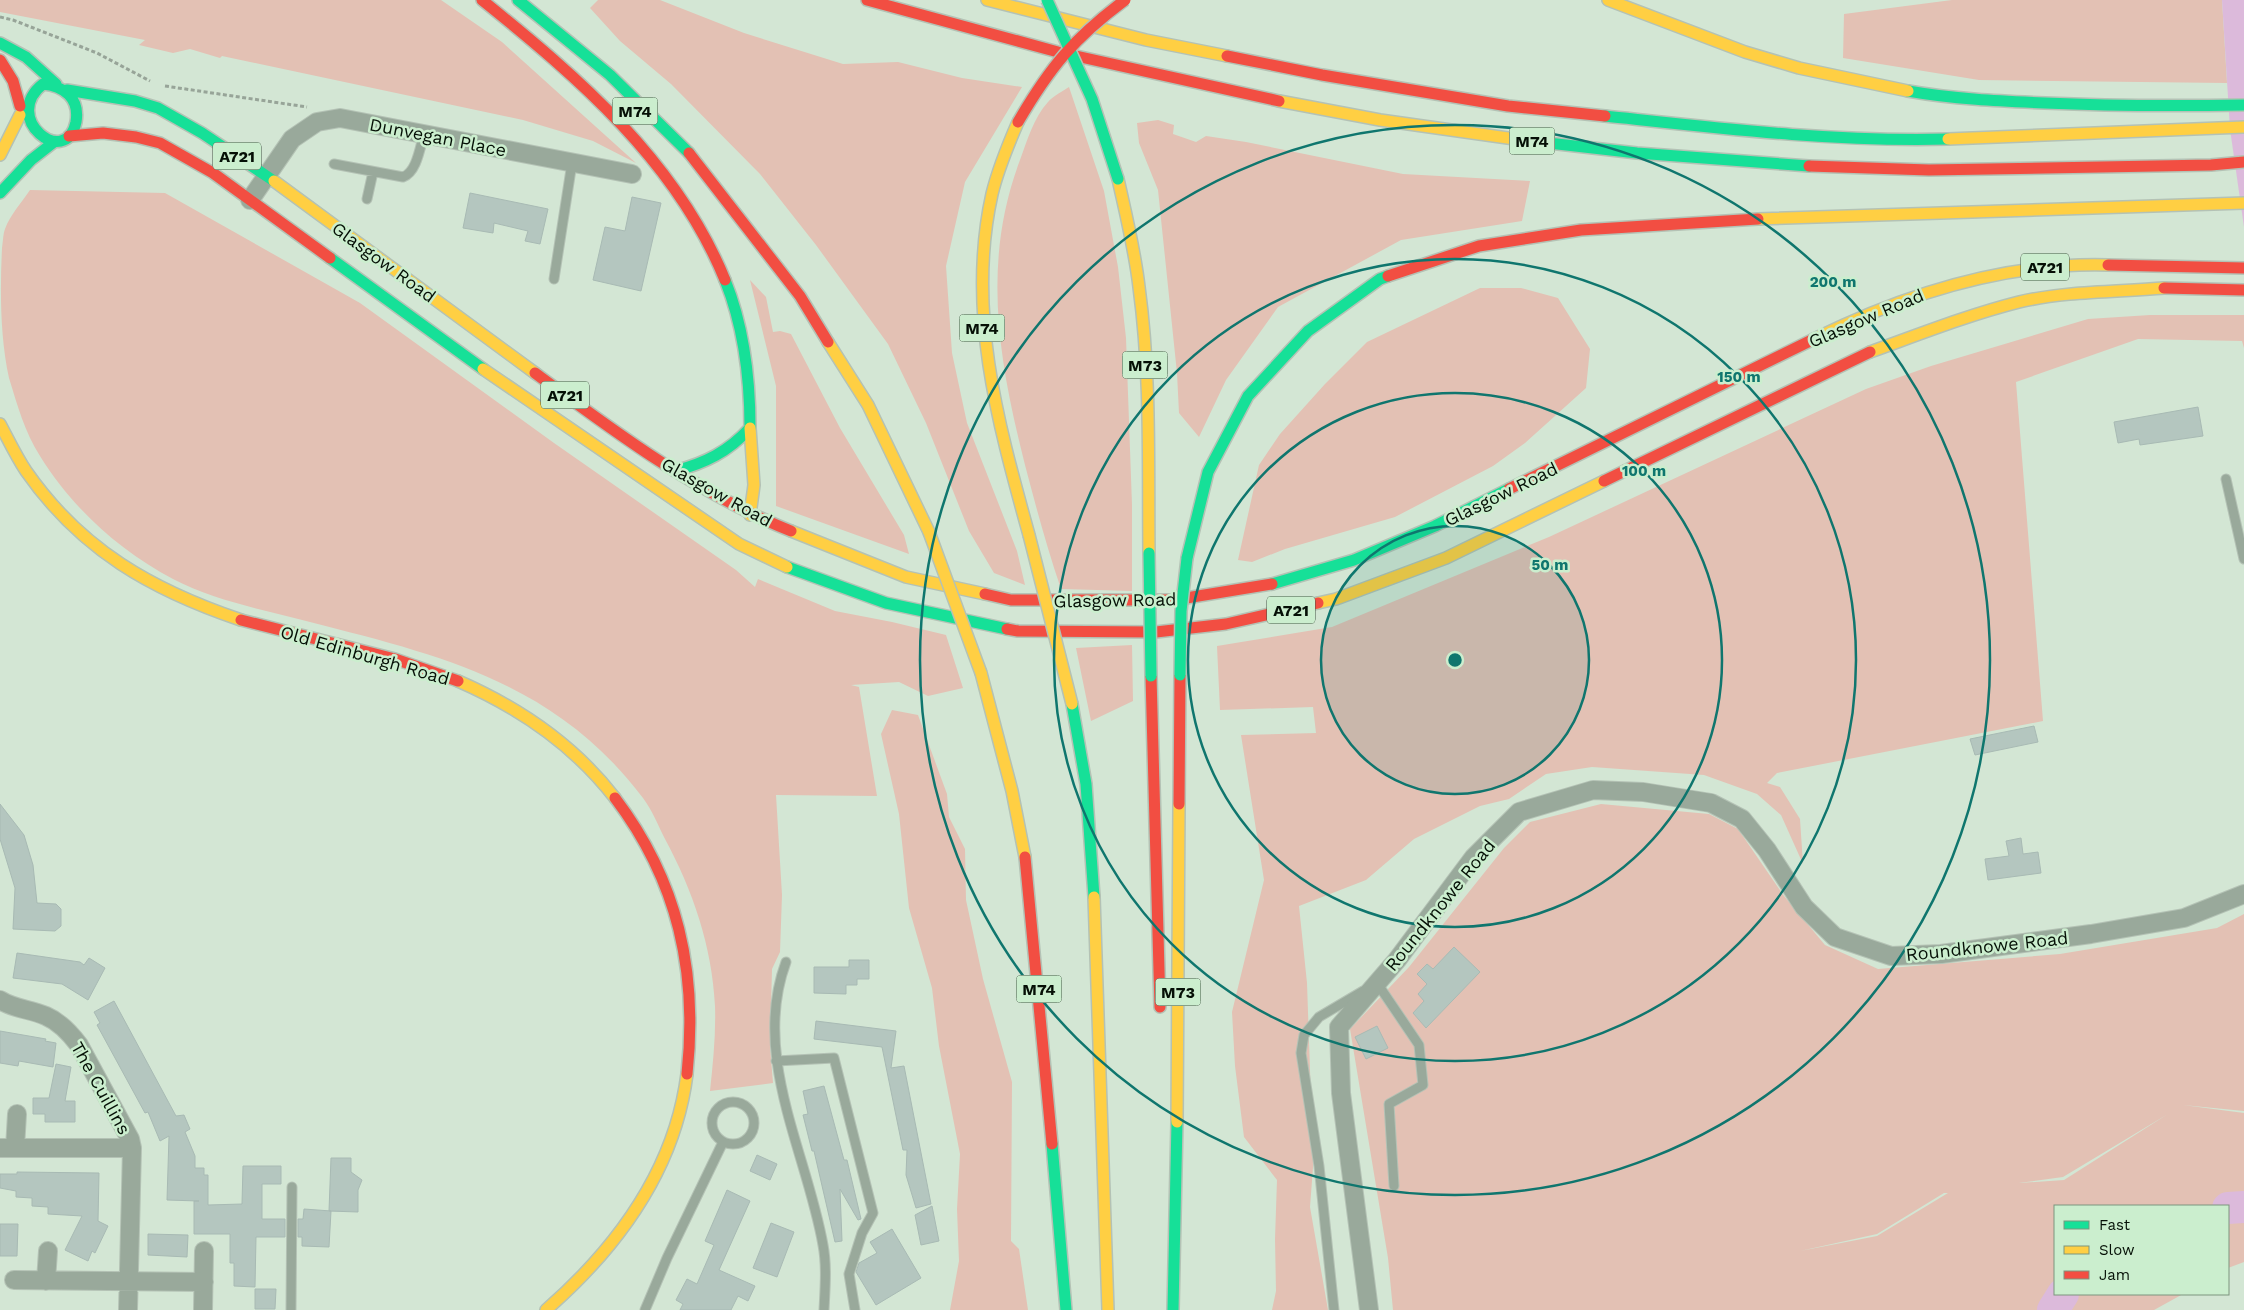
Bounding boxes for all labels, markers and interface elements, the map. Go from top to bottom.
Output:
road number: M74 [612,98,658,124]
street label: Dunvegan Place [368,113,508,161]
road number: M74 [1510,128,1554,154]
road number: A721 [213,142,261,170]
street label: Glasgow Road [328,217,440,307]
road number: A721 [2021,253,2069,280]
text: 200 m [1810,273,1856,291]
street label: Glasgow Road [1805,284,1927,352]
road number: M74 [960,314,1004,342]
road number: M73 [1122,352,1168,378]
text: 150 m [1717,368,1761,386]
road number: A721 [541,382,589,408]
street label: Glasgow Road [658,453,776,531]
street label: Glasgow Road [1441,458,1561,530]
text: 100 m [1622,462,1666,480]
text: 50 m [1532,556,1568,574]
street label: Glasgow Road [1053,588,1177,612]
road number: A721 [1267,596,1315,624]
street label: Old Edinburgh Road [278,621,452,689]
centre of rings [1446,651,1464,669]
street label: Roundknowe Road [1381,835,1499,975]
street label: Roundknowe Road [1905,927,2069,965]
road number: M74 [1016,976,1062,1002]
road number: M73 [1156,979,1200,1006]
street label: The Cuillins [67,1038,135,1138]
legend [2054,1205,2229,1295]
text: Fast [2099,1216,2131,1234]
text: Slow [2099,1241,2135,1259]
text: Jam [2099,1266,2130,1284]

